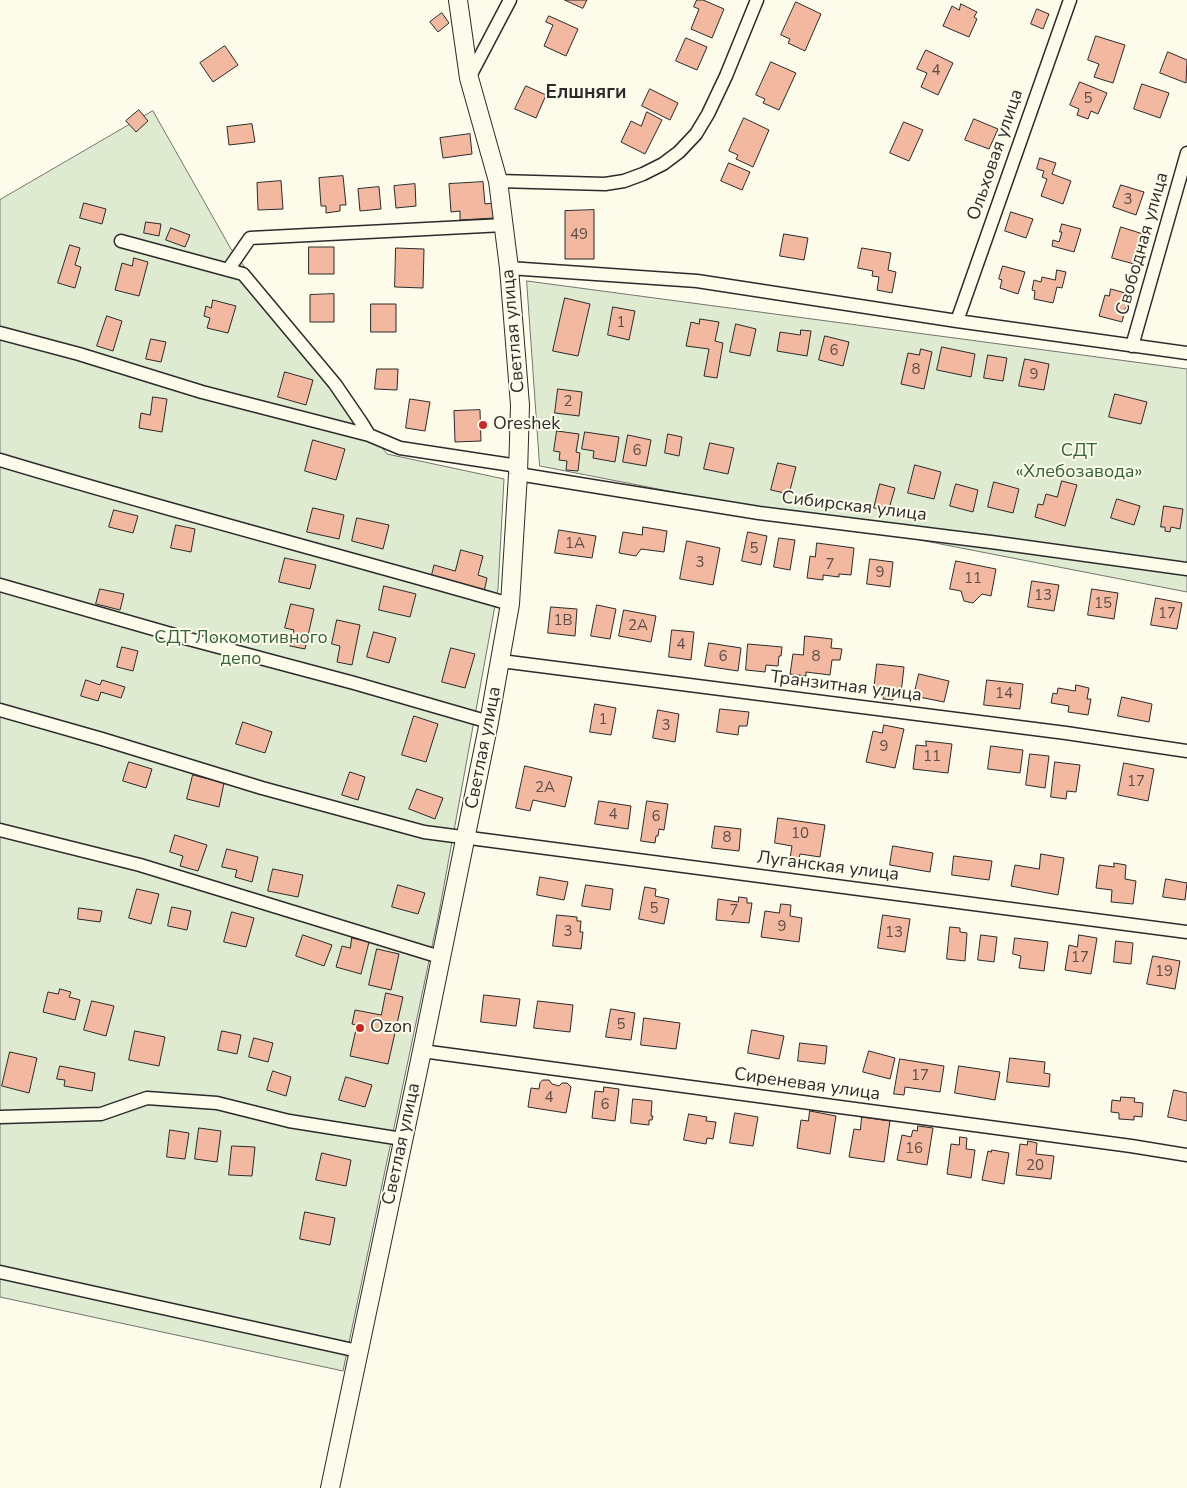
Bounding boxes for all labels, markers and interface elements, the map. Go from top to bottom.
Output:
house number: 4 [932,62,940,80]
district label: Елшняги [546,82,626,104]
street label: Ольховая улица [963,87,1029,223]
house number: 5 [1084,90,1092,108]
street label: Свободная улица [1112,170,1174,318]
house number: 3 [1124,191,1132,209]
house number: 49 [570,226,588,244]
street label: Светлая улица [498,268,530,394]
house number: 1 [617,314,625,332]
house number: 6 [830,342,838,360]
house number: 8 [912,361,920,379]
house number: 9 [1030,366,1038,384]
house number: 2 [564,393,572,411]
place label: Oreshek [493,414,560,436]
marker: Oreshek [477,419,489,431]
park label: СДТ «Хлебозавода» [1016,441,1142,484]
house number: 6 [633,442,641,460]
street label: Сибирская улица [780,487,928,527]
house number: 1А [565,535,585,553]
house number: 5 [750,540,758,558]
house number: 3 [696,554,704,572]
house number: 7 [826,556,834,574]
house number: 9 [876,564,884,582]
house number: 11 [964,570,982,588]
house number: 13 [1034,587,1052,605]
house number: 15 [1094,595,1112,613]
house number: 17 [1158,605,1176,623]
house number: 1В [553,612,573,630]
house number: 2А [628,617,648,635]
park label: СДТ Локомотивного депо [154,628,328,670]
house number: 4 [677,636,685,654]
house number: 6 [719,648,727,666]
house number: 8 [812,648,820,666]
street label: Транзитная улица [769,667,923,707]
street label: Светлая улица [462,685,506,811]
house number: 14 [995,685,1013,703]
house number: 1 [599,711,607,729]
house number: 3 [662,717,670,735]
house number: 9 [880,738,888,756]
house number: 11 [923,748,941,766]
house number: 17 [1127,773,1145,791]
house number: 2А [535,779,555,797]
house number: 4 [609,806,617,824]
house number: 6 [652,808,660,826]
house number: 10 [791,825,809,843]
house number: 8 [723,829,731,847]
street label: Луганская улица [756,848,900,886]
house number: 5 [650,900,658,918]
house number: 7 [730,902,738,920]
house number: 9 [778,918,786,936]
house number: 3 [564,923,572,941]
house number: 13 [885,924,903,942]
house number: 17 [1071,949,1089,967]
house number: 19 [1155,963,1173,981]
house number: 5 [617,1016,625,1034]
place label: Ozon [370,1017,412,1039]
marker: Ozon [354,1022,366,1034]
street label: Сиреневая улица [732,1064,882,1106]
house number: 17 [911,1067,929,1085]
street label: Светлая улица [379,1081,425,1207]
house number: 4 [545,1089,553,1107]
house number: 6 [601,1096,609,1114]
house number: 16 [905,1140,923,1158]
house number: 20 [1026,1157,1044,1175]

